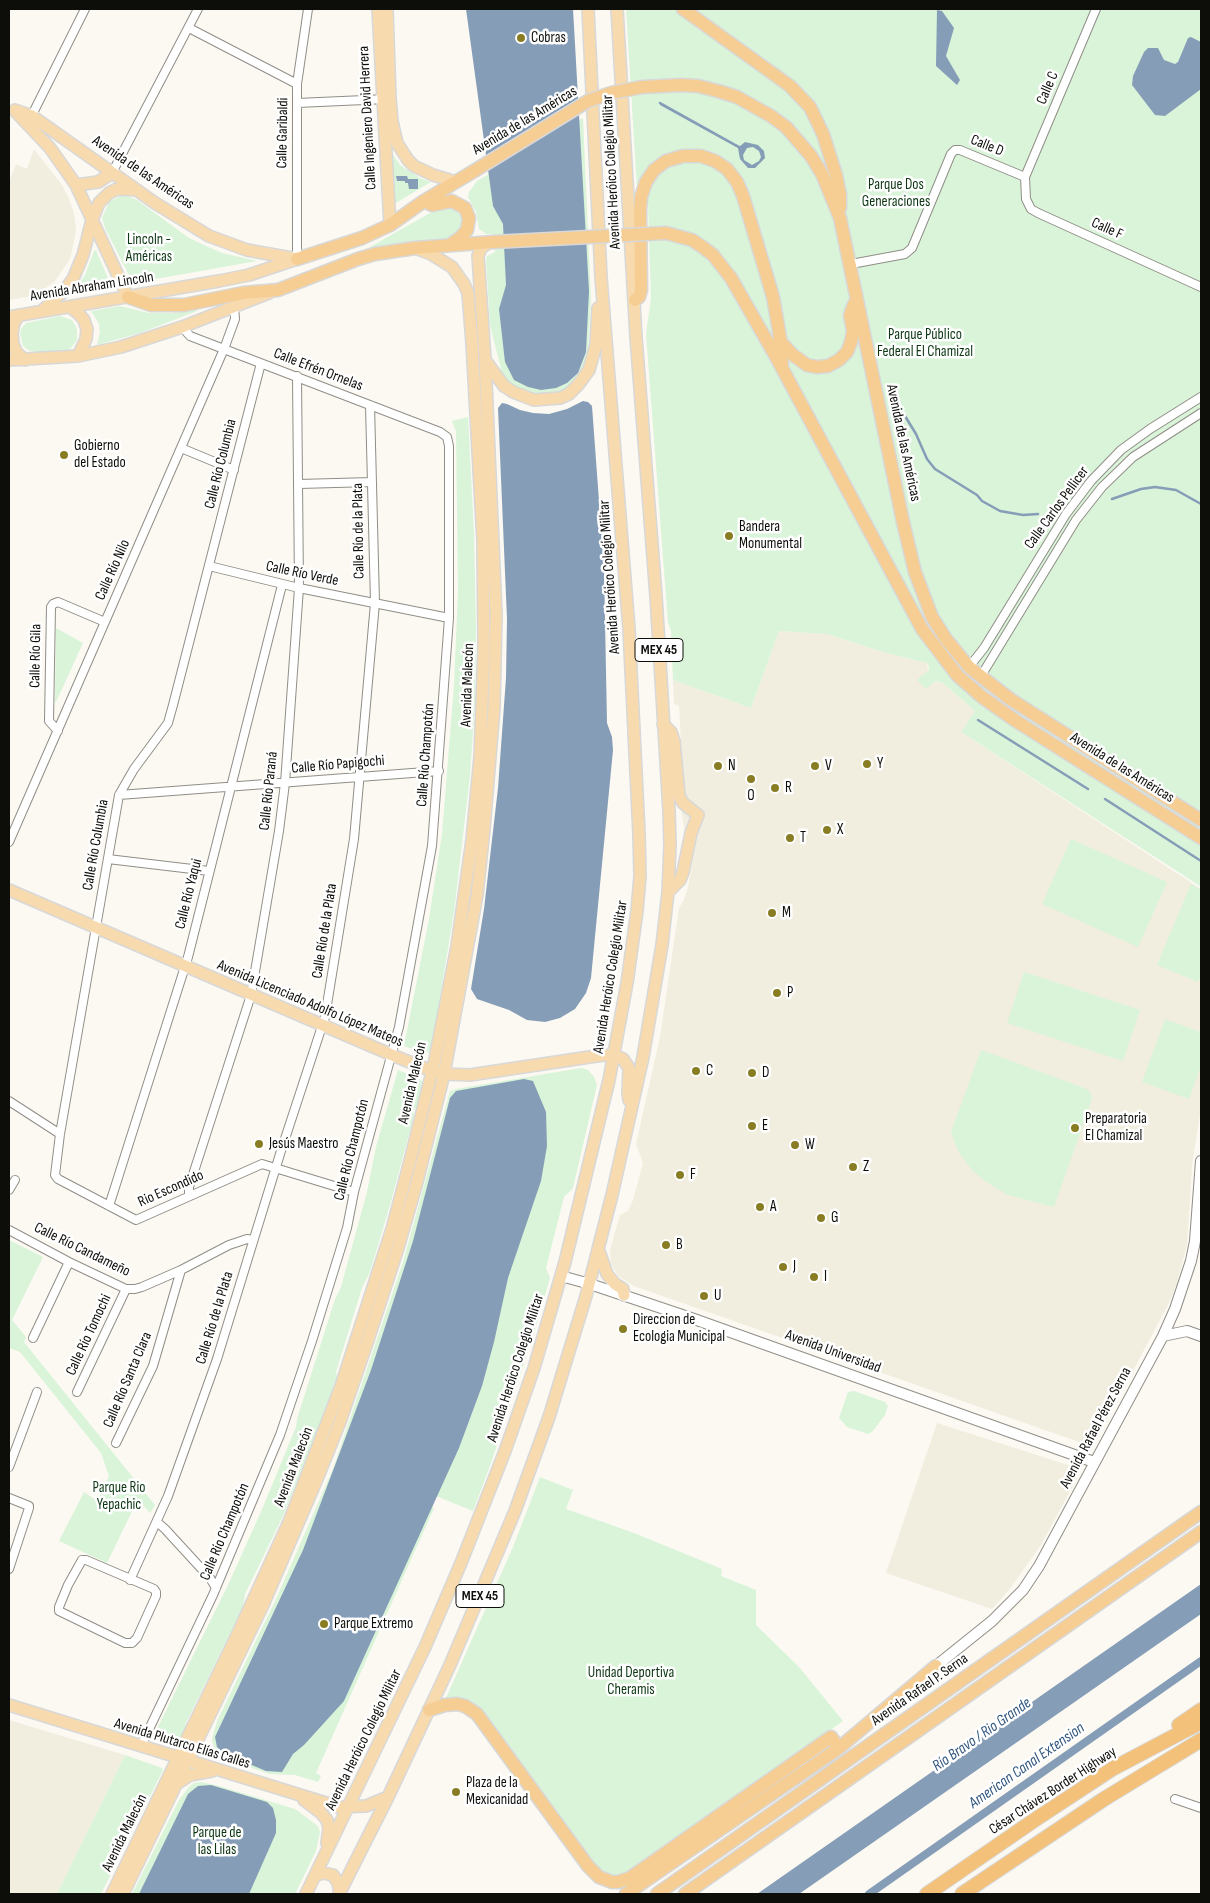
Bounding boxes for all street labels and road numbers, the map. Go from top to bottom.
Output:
street label: Calle Ingeniero David Herrera [355,46,381,190]
street label: Calle C [1033,69,1063,107]
street label: Avenida de las Américas [469,83,581,159]
street label: Avenida Heróico Colegio Militar [599,94,625,250]
street label: Calle Garibaldi [273,97,293,169]
street label: Calle D [968,131,1006,161]
street label: Avenida de las Américas [89,132,197,214]
street label: Calle F [1088,214,1126,244]
street label: Avenida Abraham Lincoln [29,268,155,306]
street label: Calle Efrén Ornelas [271,345,365,395]
street label: Avenida de las Américas [882,383,924,503]
street label: Calle Río Columbia [201,417,241,511]
street label: Calle Carlos Pellicer [1021,463,1093,553]
street label: Calle Río de la Plata [349,483,369,579]
street label: Avenida Heróico Colegio Militar [596,499,624,655]
street label: Calle Río Nilo [92,537,134,603]
street label: Calle Río Verde [264,558,340,590]
street label: Calle Río Gila [26,624,46,688]
road number: MEX 45 [635,638,683,662]
street label: Avenida Malecón [458,643,478,727]
street label: Calle Río Champotón [413,703,439,807]
street label: Avenida de las Américas [1067,729,1177,807]
street label: Calle Río Paraná [256,751,282,831]
street label: Calle Río Papigochi [291,752,385,778]
street label: Calle Río Columbia [79,798,113,892]
street label: Calle Río Yaqui [172,857,206,931]
street label: Calle Río de la Plata [309,882,341,980]
street label: Avenida Heróico Colegio Militar [590,899,632,1055]
street label: Avenida Licenciado Adolfo López Mateos [214,957,406,1051]
street label: Avenida Malecón [395,1040,431,1126]
street label: Calle Río Champotón [331,1097,373,1203]
street label: Rio Escondido [135,1167,207,1211]
street label: Calle Río Candameño [31,1219,133,1281]
street label: Calle Río de la Plata [192,1270,238,1366]
street label: Calle Río Tomochi [62,1292,116,1378]
street label: Avenida Heróico Colegio Militar [484,1292,548,1444]
street label: Avenida Universidad [783,1326,883,1378]
street label: Calle Río Santa Clara [100,1329,156,1431]
street label: Avenida Rafael Pérez Serna [1057,1364,1135,1492]
street label: Avenida Malecón [271,1425,317,1509]
street label: Calle Río Champotón [196,1481,254,1583]
road number: MEX 45 [456,1584,504,1608]
street label: Avenida Rafael P. Serna [868,1650,972,1730]
street label: Avenida Heróico Colegio Militar [322,1667,406,1813]
street label: Avenida Plutarco Elías Calles [112,1715,252,1773]
street label: César Chávez Border Highway [986,1743,1120,1839]
street label: Avenida Malecón [99,1791,151,1875]

